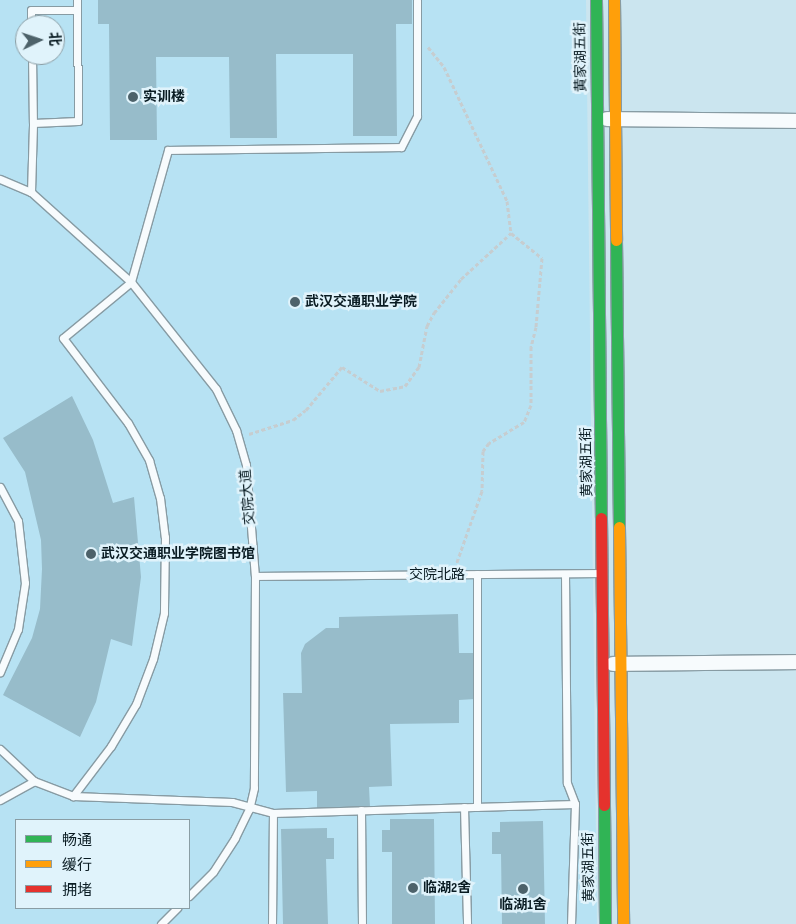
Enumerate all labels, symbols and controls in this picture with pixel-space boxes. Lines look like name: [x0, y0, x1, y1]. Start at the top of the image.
north arrow: [15, 15, 65, 65]
street label: 黄家湖五街: [572, 22, 590, 92]
text: 北: [45, 31, 63, 47]
place label: 实训楼: [143, 89, 185, 105]
marker: 实训楼: [127, 91, 139, 103]
place label: 武汉交通职业学院: [305, 294, 417, 310]
marker: 武汉交通职业学院: [289, 296, 301, 308]
street label: 黄家湖五街: [578, 427, 596, 497]
street label: 交院大道: [237, 468, 259, 526]
place label: 武汉交通职业学院图书馆: [101, 546, 255, 562]
marker: 武汉交通职业学院图书馆: [85, 548, 97, 560]
street label: 交院北路: [409, 567, 465, 583]
legend: [15, 819, 190, 909]
text: 畅通: [62, 831, 92, 850]
street label: 黄家湖五街: [580, 832, 598, 902]
text: 缓行: [62, 856, 92, 875]
place label: 临湖2舍: [423, 880, 471, 896]
text: 拥堵: [62, 881, 92, 900]
marker: 临湖2舍: [407, 882, 419, 894]
marker: 临湖1舍: [517, 883, 529, 895]
place label: 临湖1舍: [499, 897, 547, 913]

